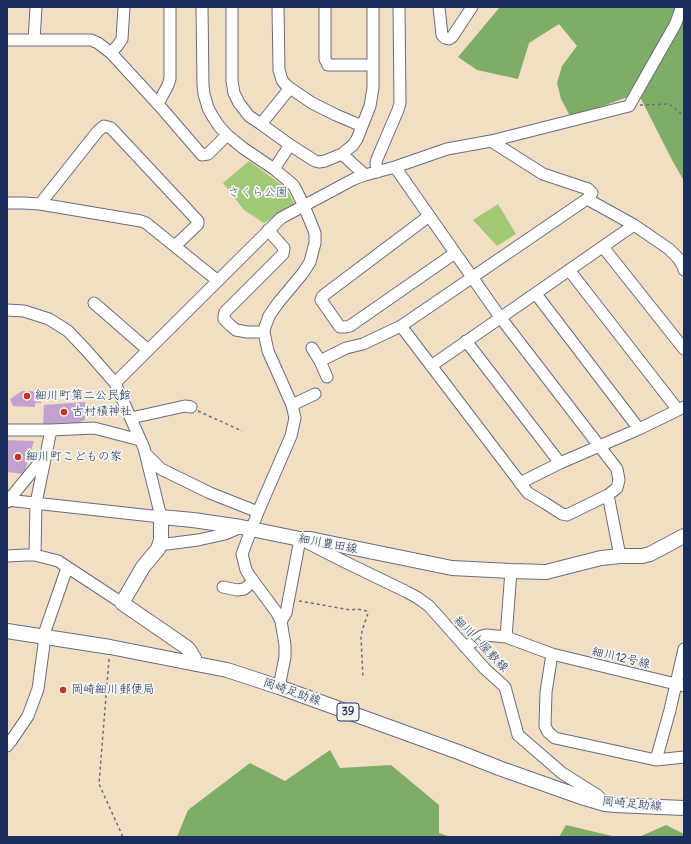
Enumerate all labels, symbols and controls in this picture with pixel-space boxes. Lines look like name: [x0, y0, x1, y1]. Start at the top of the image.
park label: さくら公園: [228, 186, 288, 200]
place label: 細川町第二公民館: [35, 389, 131, 403]
marker: 細川町第二公民館: [22, 391, 32, 401]
place label: 古村積神社: [72, 405, 132, 419]
marker: 古村積神社: [59, 407, 69, 417]
place label: 細川町こどもの家: [26, 450, 122, 464]
marker: 細川町こどもの家: [13, 452, 23, 462]
street label: 細川豊田線: [297, 531, 359, 557]
street label: 細川上屋敷線: [451, 613, 511, 675]
street label: 細川12号線: [590, 644, 652, 672]
street label: 岡崎足助線: [261, 675, 323, 709]
place label: 岡崎細川郵便局: [71, 683, 155, 697]
marker: 岡崎細川郵便局: [58, 685, 68, 695]
road number: 39: [337, 703, 359, 721]
street label: 岡崎足助線: [601, 794, 663, 814]

